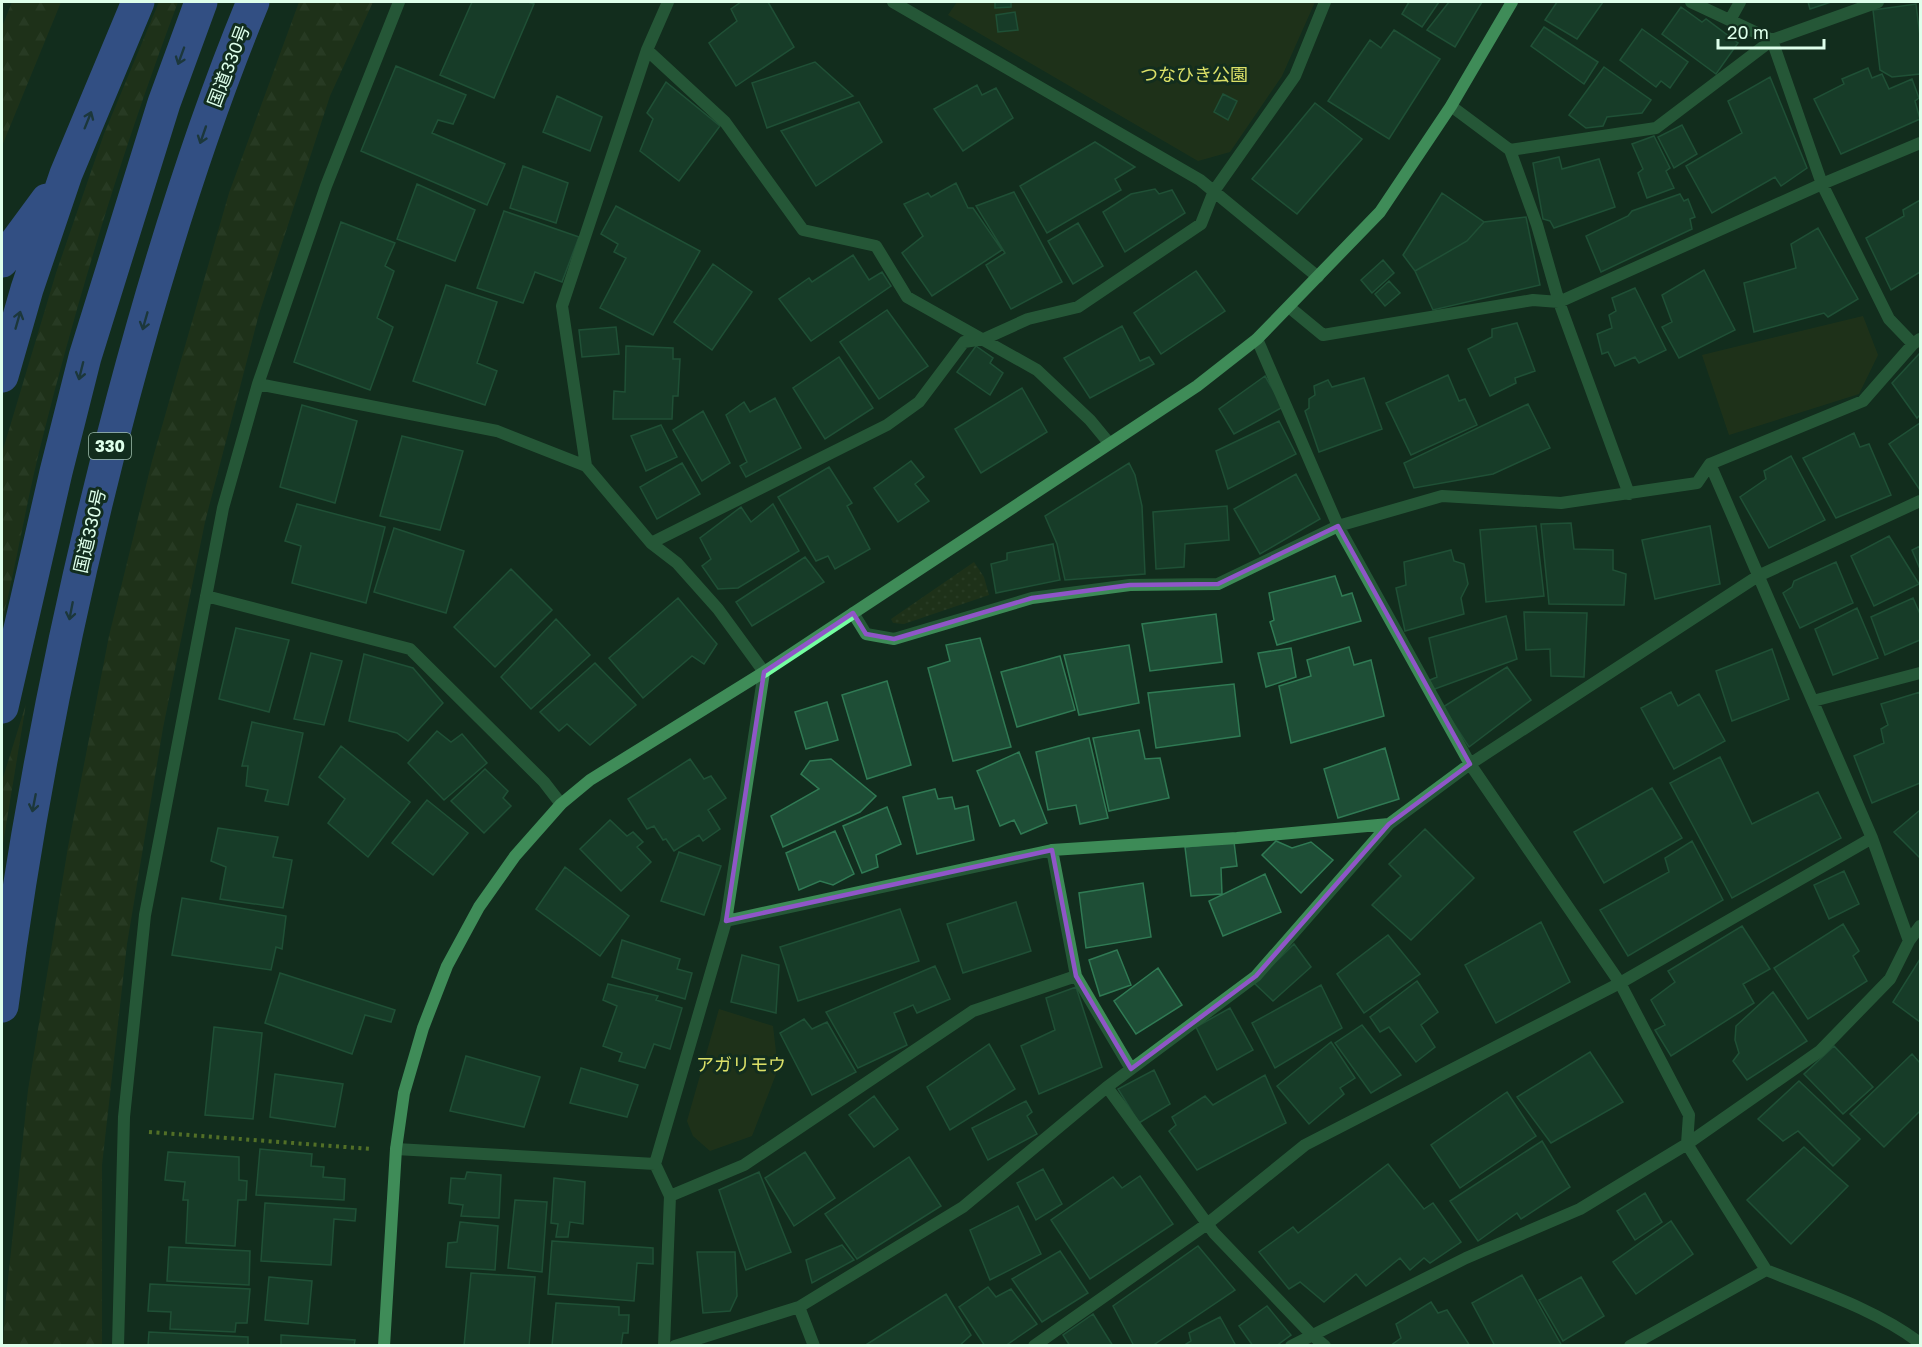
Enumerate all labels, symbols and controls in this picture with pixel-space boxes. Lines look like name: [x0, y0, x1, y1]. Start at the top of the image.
scale bar: [1718, 12, 1824, 50]
street label: 国道330号: [202, 21, 254, 110]
text: 20 m: [1727, 21, 1769, 43]
one-way arrow: [174, 46, 185, 65]
park label: つなひき公園: [1140, 63, 1248, 85]
one-way arrow: [83, 111, 94, 129]
one-way arrow: [197, 125, 208, 144]
one-way arrow: [13, 311, 24, 330]
one-way arrow: [139, 311, 150, 330]
one-way arrow: [75, 361, 86, 380]
road number: 330: [89, 433, 131, 459]
street label: 国道330号: [69, 486, 109, 575]
one-way arrow: [65, 601, 76, 621]
one-way arrow: [28, 793, 39, 812]
park label: アガリモウ: [696, 1053, 786, 1075]

